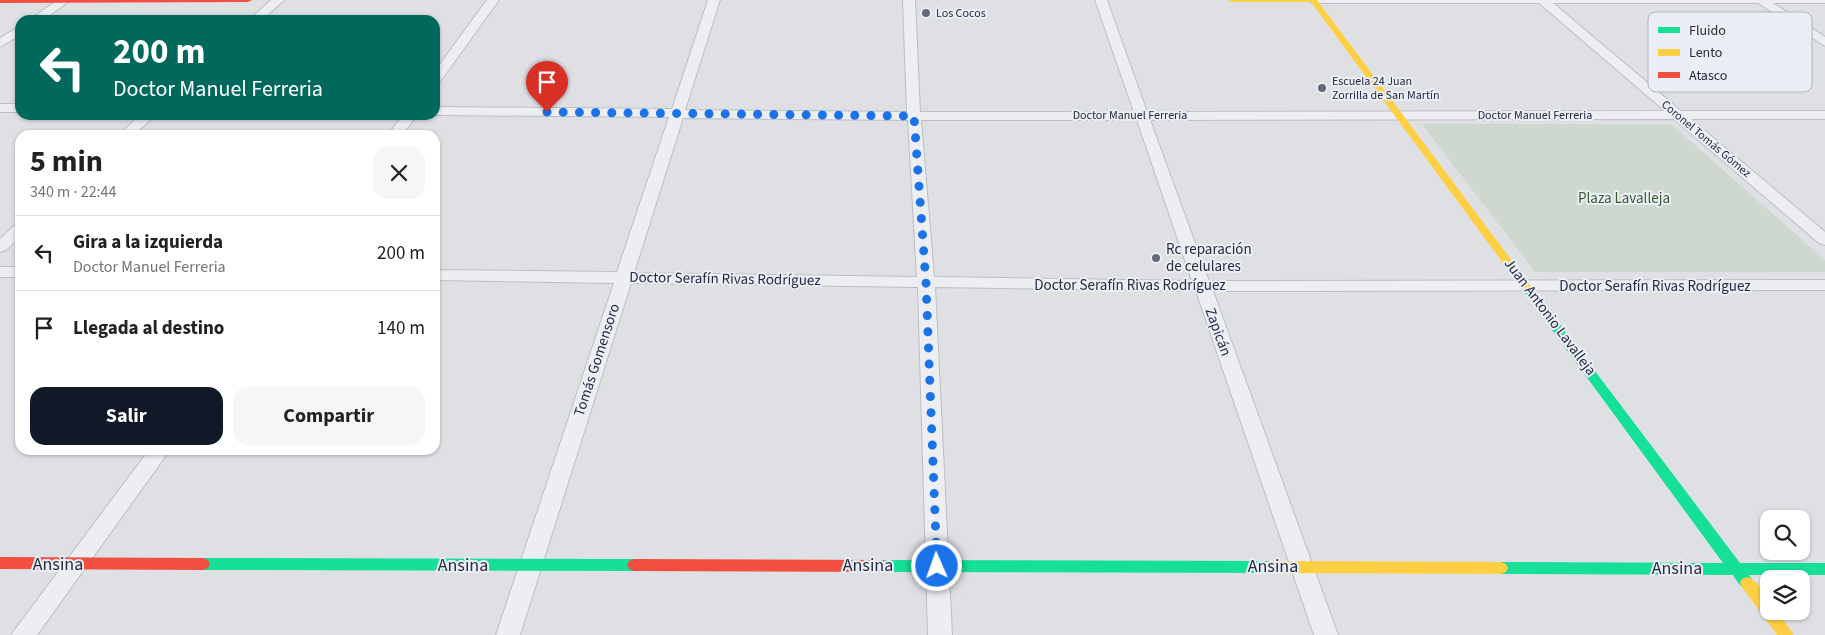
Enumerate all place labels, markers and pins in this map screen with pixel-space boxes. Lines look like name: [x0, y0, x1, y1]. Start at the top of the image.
place label: Los Cocos: [936, 5, 986, 22]
marker: Los Cocos: [920, 7, 932, 19]
pin: [526, 61, 568, 112]
place label: Escuela 24 Juan Zorrilla de San Martín: [1332, 73, 1440, 104]
marker: Escuela 24 Juan Zorrilla de San Martín: [1316, 82, 1328, 94]
place label: Rc reparación de celulares: [1166, 239, 1252, 277]
marker: Rc reparación de celulares: [1150, 252, 1162, 264]

